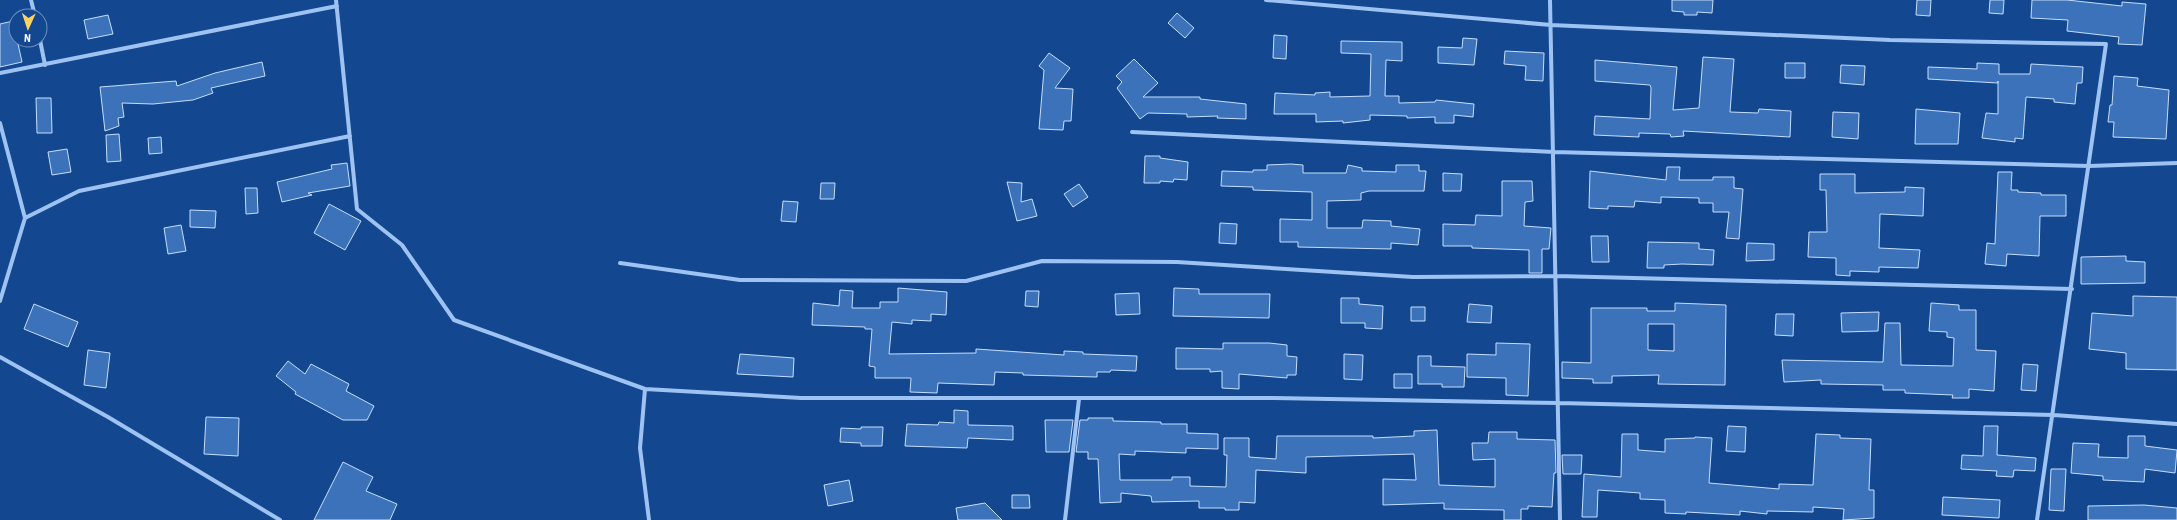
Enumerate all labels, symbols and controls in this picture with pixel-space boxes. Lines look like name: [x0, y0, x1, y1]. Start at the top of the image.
north arrow: [8, 8, 48, 48]
text: N: [24, 31, 31, 44]

